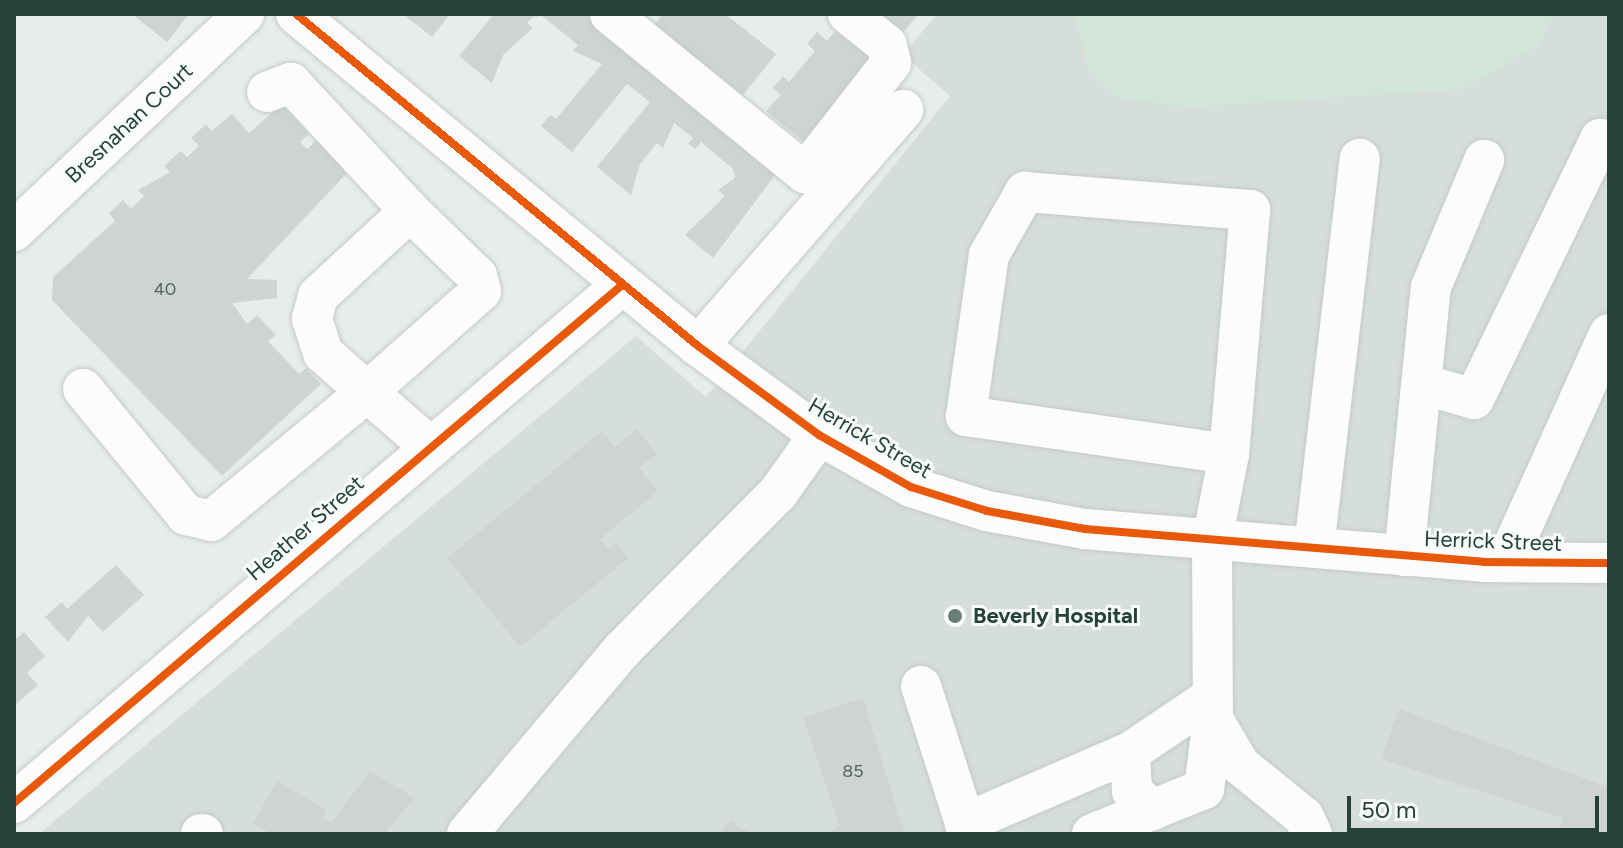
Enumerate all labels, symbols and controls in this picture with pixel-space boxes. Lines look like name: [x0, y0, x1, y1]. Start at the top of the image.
street label: Bresnahan Court: [60, 57, 198, 189]
house number: 40: [154, 278, 176, 300]
street label: Herrick Street: [804, 392, 936, 484]
street label: Heather Street: [241, 470, 369, 586]
street label: Herrick Street: [1424, 525, 1562, 557]
place label: Beverly Hospital: [973, 603, 1138, 629]
marker: Beverly Hospital: [944, 605, 966, 627]
house number: 85: [842, 760, 864, 782]
scale bar: [1351, 780, 1603, 830]
text: 50 m: [1361, 795, 1417, 824]

